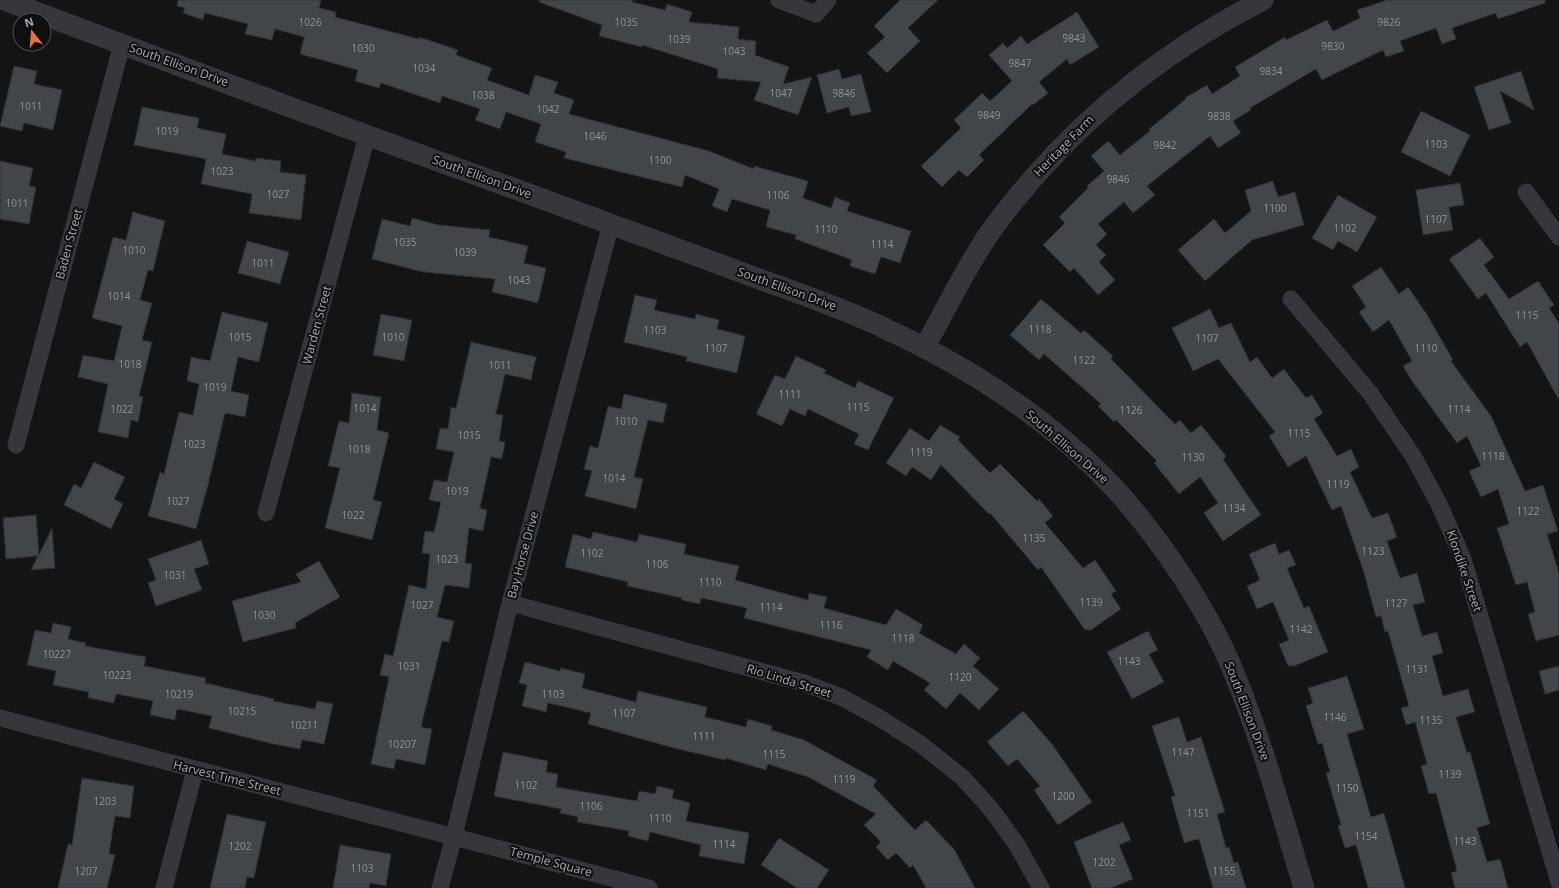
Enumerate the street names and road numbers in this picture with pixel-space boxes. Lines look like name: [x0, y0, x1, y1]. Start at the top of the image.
street label: South Ellison Drive: [127, 39, 231, 90]
street label: Heritage Farm: [1030, 111, 1097, 180]
street label: South Ellison Drive: [430, 151, 534, 202]
street label: Baden Street: [51, 207, 86, 281]
street label: South Ellison Drive: [735, 263, 839, 314]
street label: Warden Street: [298, 284, 335, 366]
street label: South Ellison Drive: [1022, 406, 1113, 487]
street label: Bay Horse Drive: [503, 509, 542, 600]
street label: Klondike Street: [1443, 528, 1486, 614]
street label: South Ellison Drive: [1221, 659, 1274, 763]
street label: Rio Linda Street: [745, 660, 834, 702]
street label: Harvest Time Street: [172, 756, 283, 799]
street label: Temple Square: [508, 842, 594, 881]

